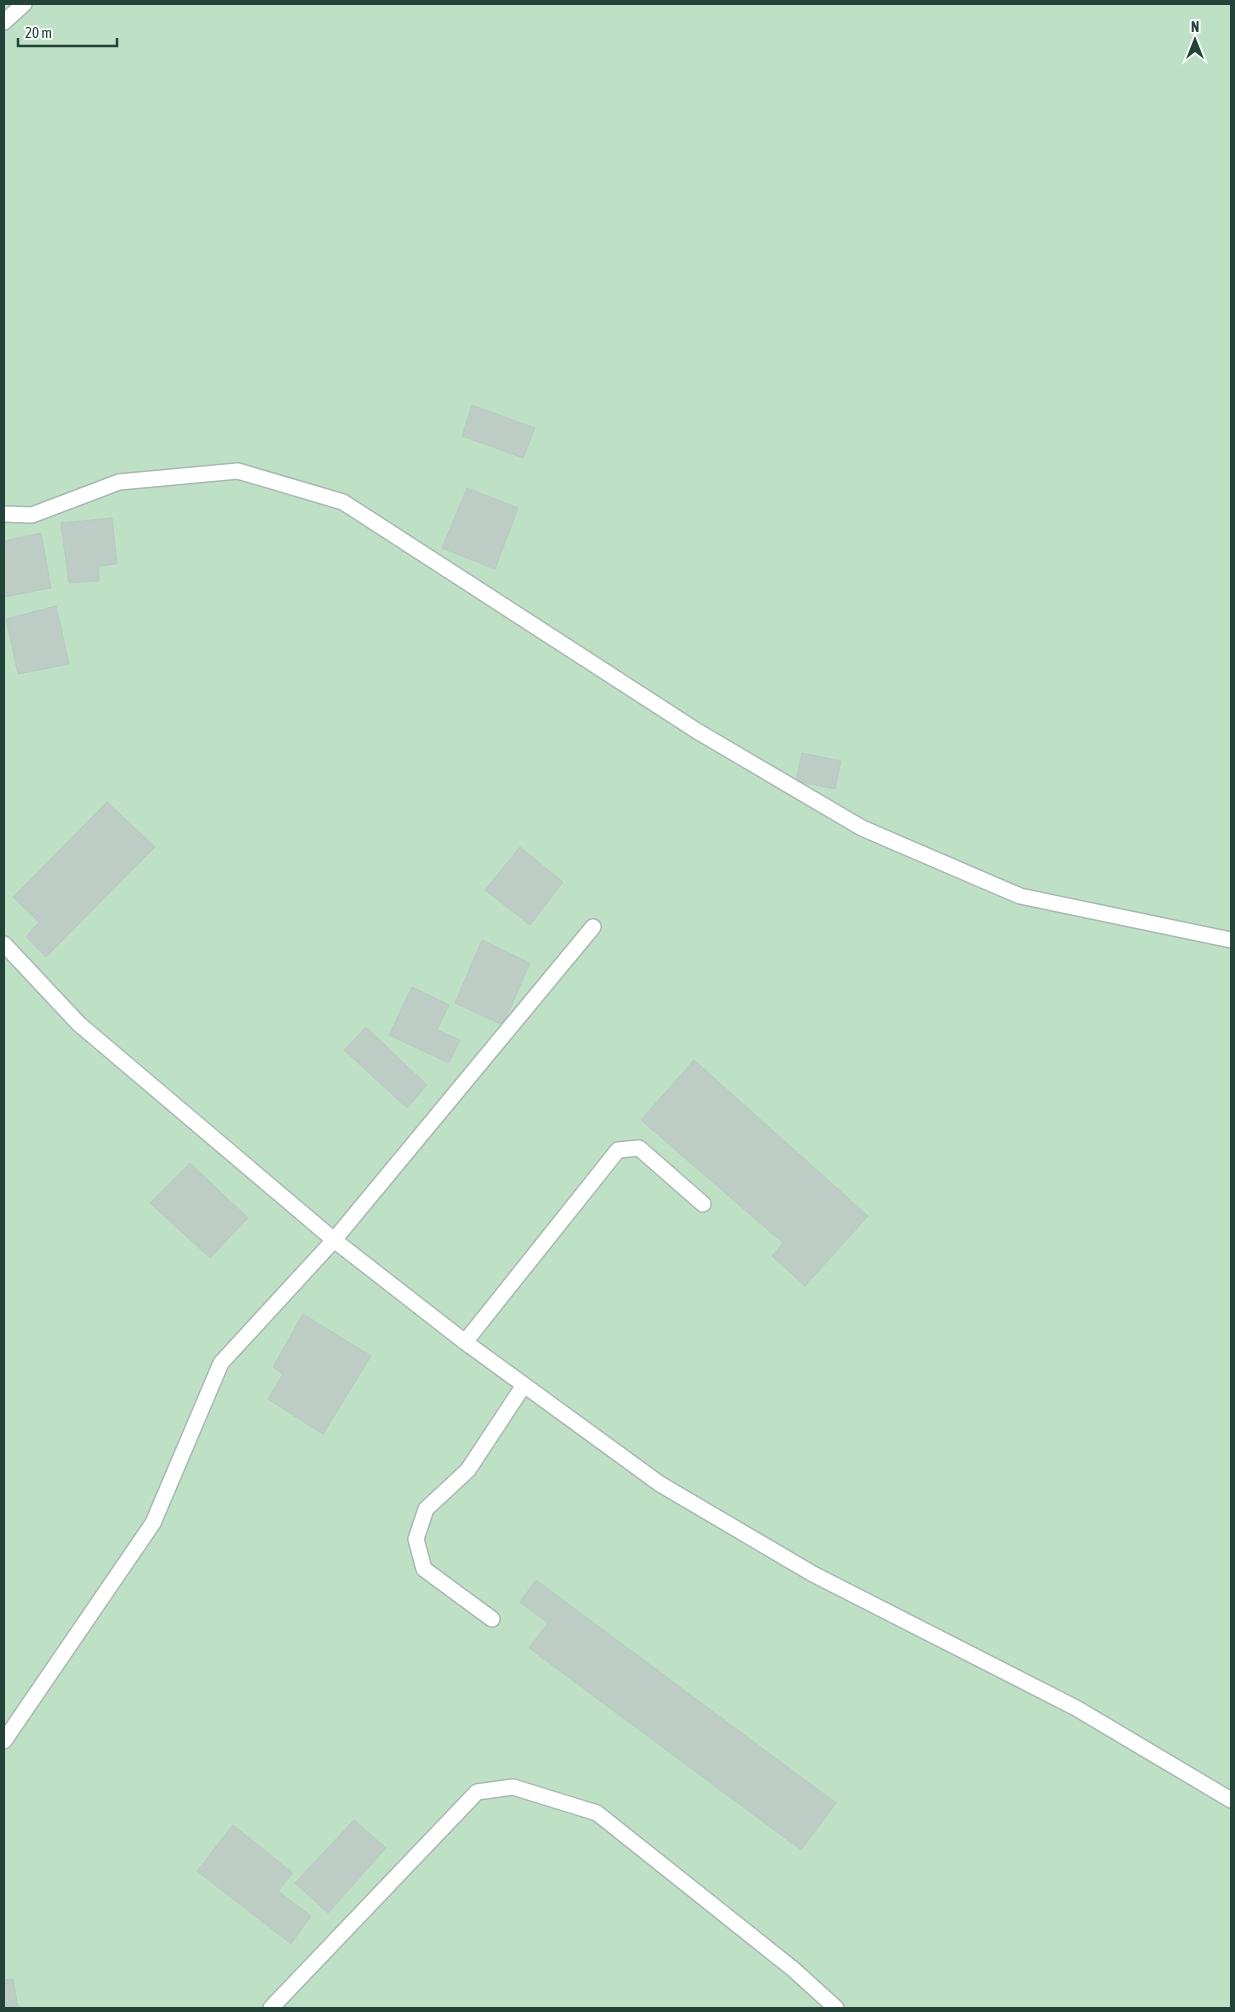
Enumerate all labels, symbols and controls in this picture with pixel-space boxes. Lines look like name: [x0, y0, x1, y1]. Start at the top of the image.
scale bar: [18, 15, 116, 47]
north arrow: [1170, 15, 1220, 65]
text: N: [1191, 19, 1199, 35]
text: 20 m: [25, 24, 52, 41]

